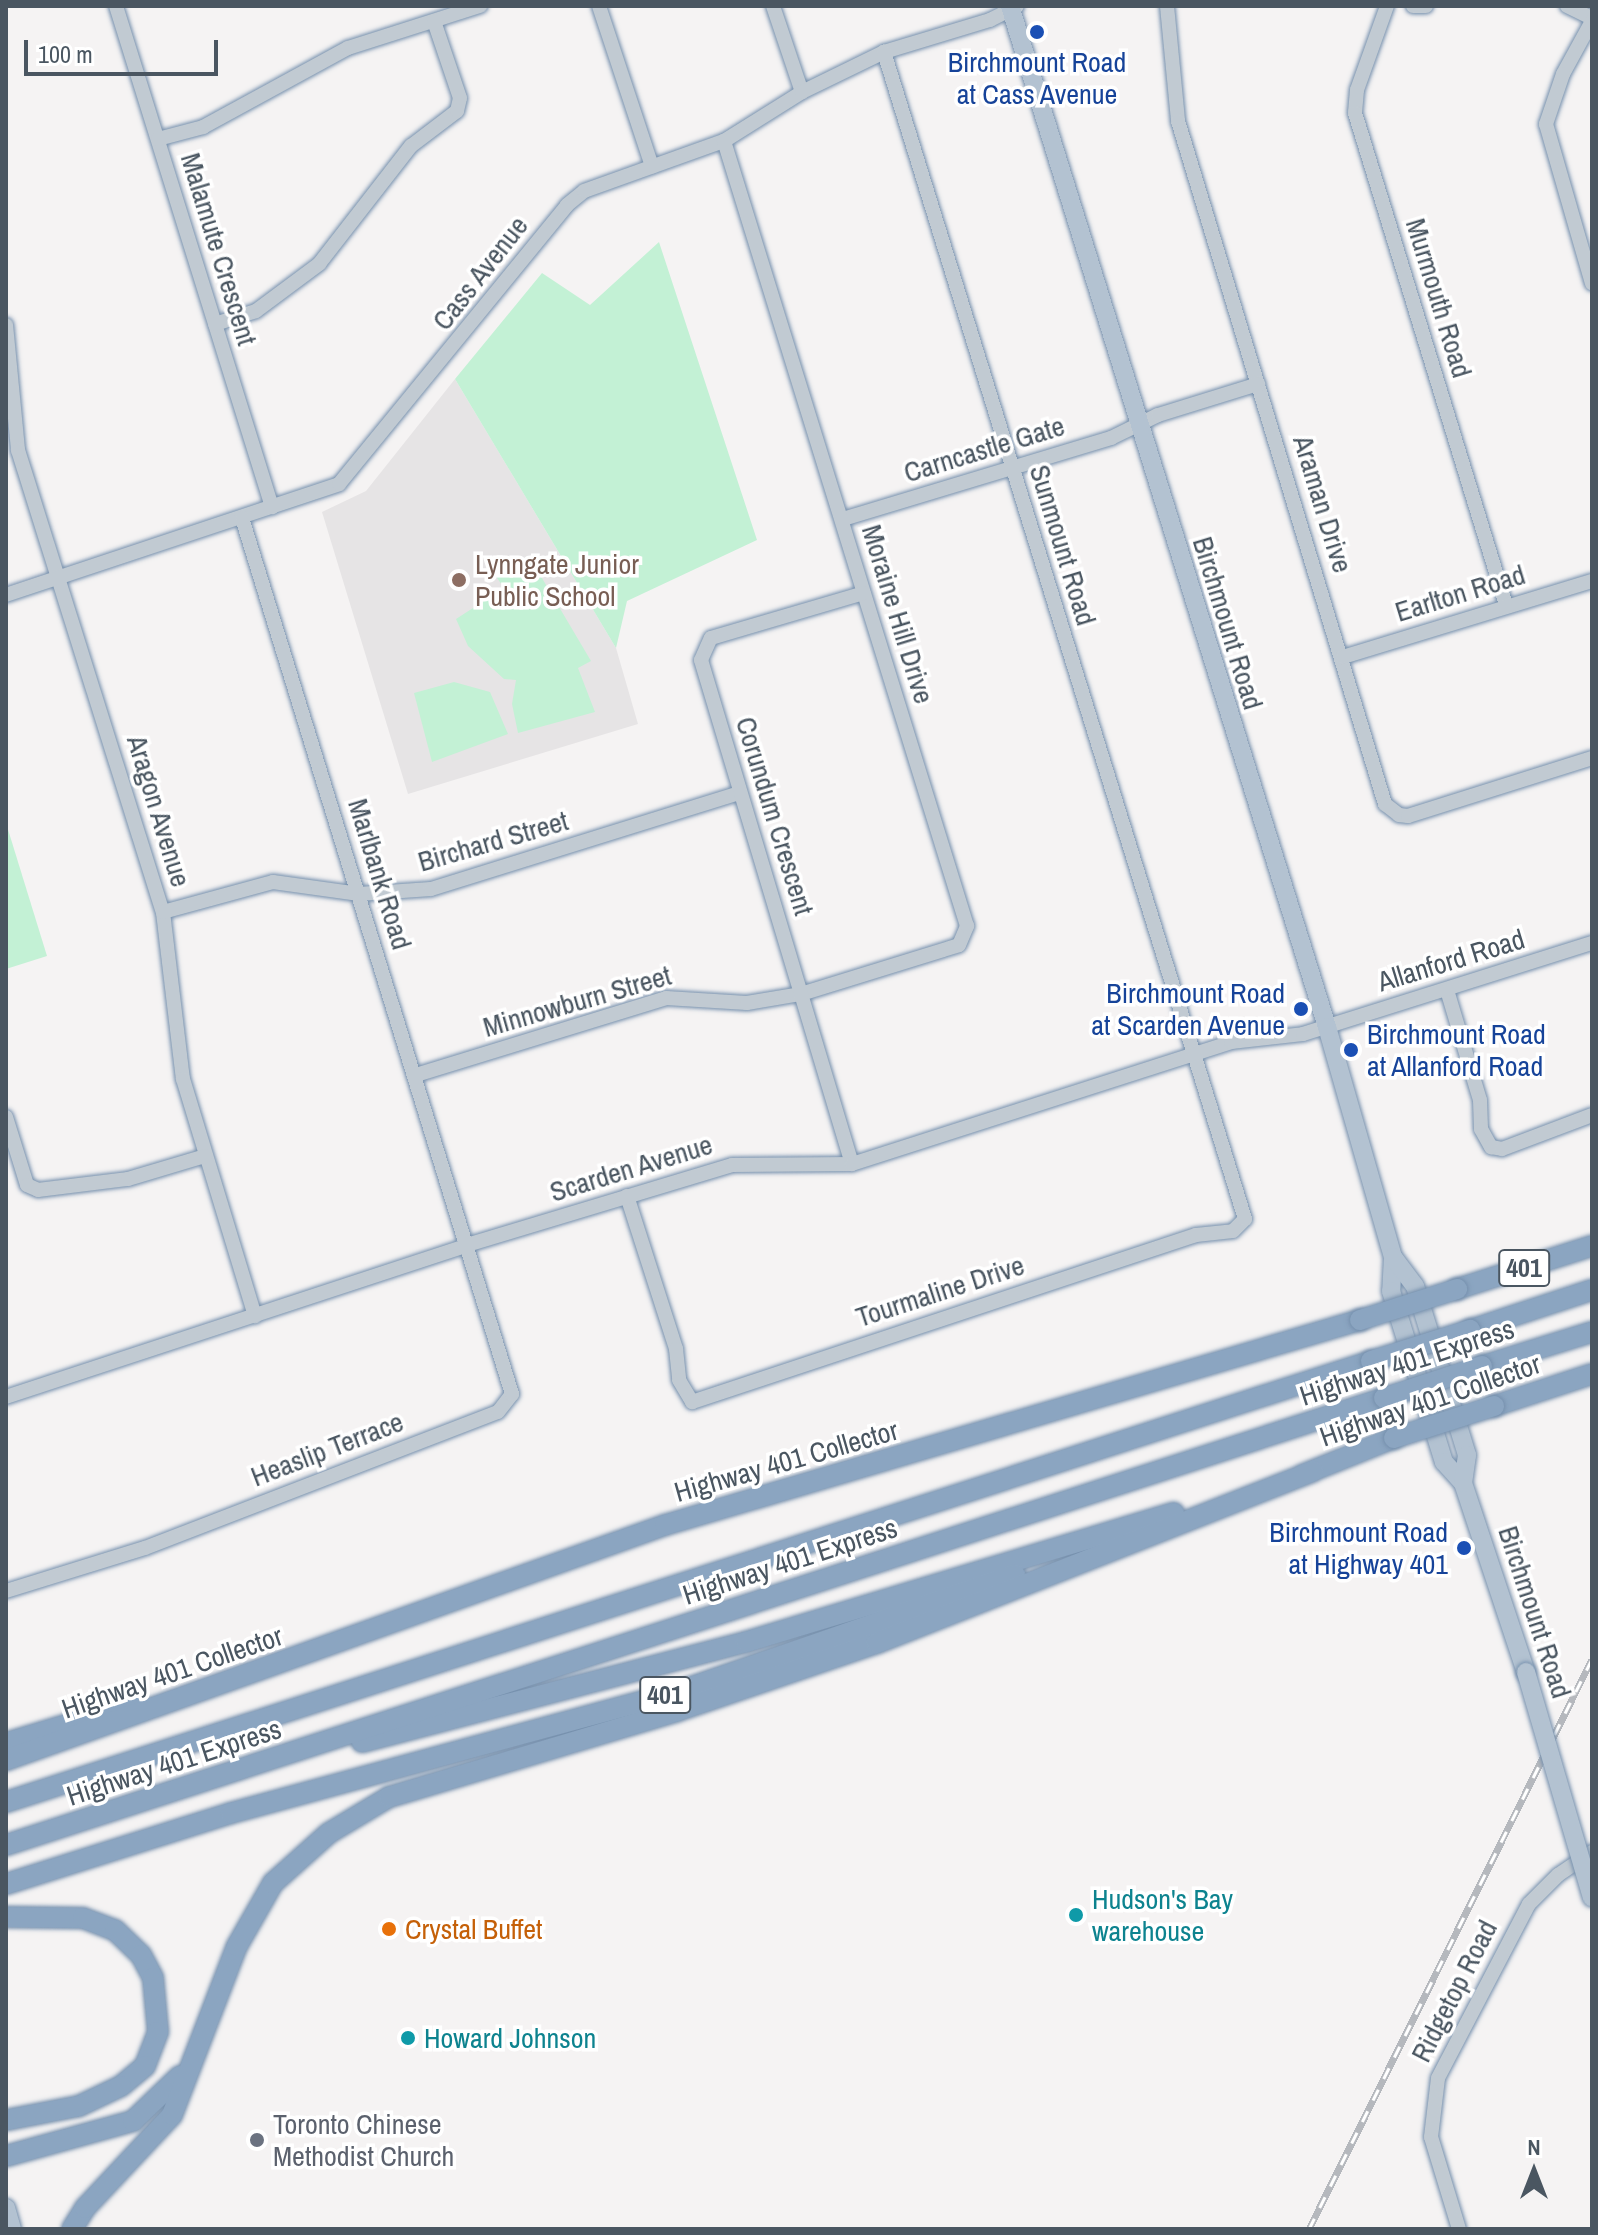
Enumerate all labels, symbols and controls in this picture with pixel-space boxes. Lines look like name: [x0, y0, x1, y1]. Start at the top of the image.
marker: Birchmount Road at Cass Avenue: [1028, 23, 1046, 41]
scale bar: [28, 24, 222, 74]
text: 100 m: [38, 38, 93, 70]
place label: Birchmount Road at Cass Avenue: [948, 45, 1126, 111]
street label: Malamute Crescent: [174, 149, 264, 349]
street label: Cass Avenue: [425, 209, 535, 337]
street label: Murmouth Road: [1399, 214, 1479, 382]
street label: Carncastle Gate: [900, 409, 1068, 489]
street label: Araman Drive: [1286, 431, 1360, 577]
street label: Sunmount Road: [1023, 461, 1103, 629]
street label: Moraine Hill Drive: [855, 521, 941, 707]
street label: Birchmount Road: [1186, 533, 1270, 713]
place label: Lynngate Junior Public School: [475, 547, 639, 613]
street label: Earlton Road: [1391, 557, 1529, 629]
marker: Lynngate Junior Public School: [450, 571, 468, 589]
street label: Corundum Crescent: [729, 713, 821, 919]
street label: Aragon Avenue: [120, 731, 198, 891]
street label: Marlbank Road: [341, 795, 419, 953]
street label: Birchard Street: [414, 804, 572, 878]
street label: Allanford Road: [1373, 922, 1529, 998]
street label: Minnowburn Street: [479, 958, 675, 1044]
place label: Birchmount Road at Scarden Avenue: [1090, 976, 1285, 1042]
marker: Birchmount Road at Scarden Avenue: [1292, 1000, 1310, 1018]
place label: Birchmount Road at Allanford Road: [1367, 1017, 1546, 1083]
marker: Birchmount Road at Allanford Road: [1342, 1041, 1360, 1059]
street label: Scarden Avenue: [545, 1127, 717, 1209]
road number: 401: [1498, 1246, 1550, 1290]
street label: Tourmaline Drive: [852, 1248, 1028, 1334]
street label: Highway 401 Express: [1296, 1312, 1518, 1412]
street label: Highway 401 Collector: [1315, 1347, 1545, 1453]
street label: Heaslip Terrace: [246, 1405, 408, 1493]
street label: Highway 401 Collector: [670, 1413, 902, 1509]
street label: Highway 401 Express: [679, 1511, 901, 1611]
place label: Birchmount Road at Highway 401: [1269, 1515, 1448, 1581]
street label: Birchmount Road: [1491, 1522, 1579, 1702]
marker: Birchmount Road at Highway 401: [1455, 1539, 1473, 1557]
street label: Highway 401 Collector: [57, 1619, 287, 1725]
road number: 401: [639, 1673, 691, 1717]
street label: Highway 401 Express: [63, 1712, 285, 1812]
place label: Hudson's Bay warehouse: [1092, 1882, 1233, 1948]
marker: Hudson's Bay warehouse: [1067, 1906, 1085, 1924]
place label: Crystal Buffet: [405, 1912, 542, 1946]
street label: Ridgetop Road: [1404, 1915, 1504, 2067]
marker: Crystal Buffet: [380, 1920, 398, 1938]
place label: Howard Johnson: [424, 2021, 596, 2055]
marker: Howard Johnson: [399, 2029, 417, 2047]
place label: Toronto Chinese Methodist Church: [273, 2107, 454, 2173]
marker: Toronto Chinese Methodist Church: [248, 2131, 266, 2149]
north arrow: [1494, 2131, 1574, 2211]
text: N: [1527, 2132, 1541, 2162]

